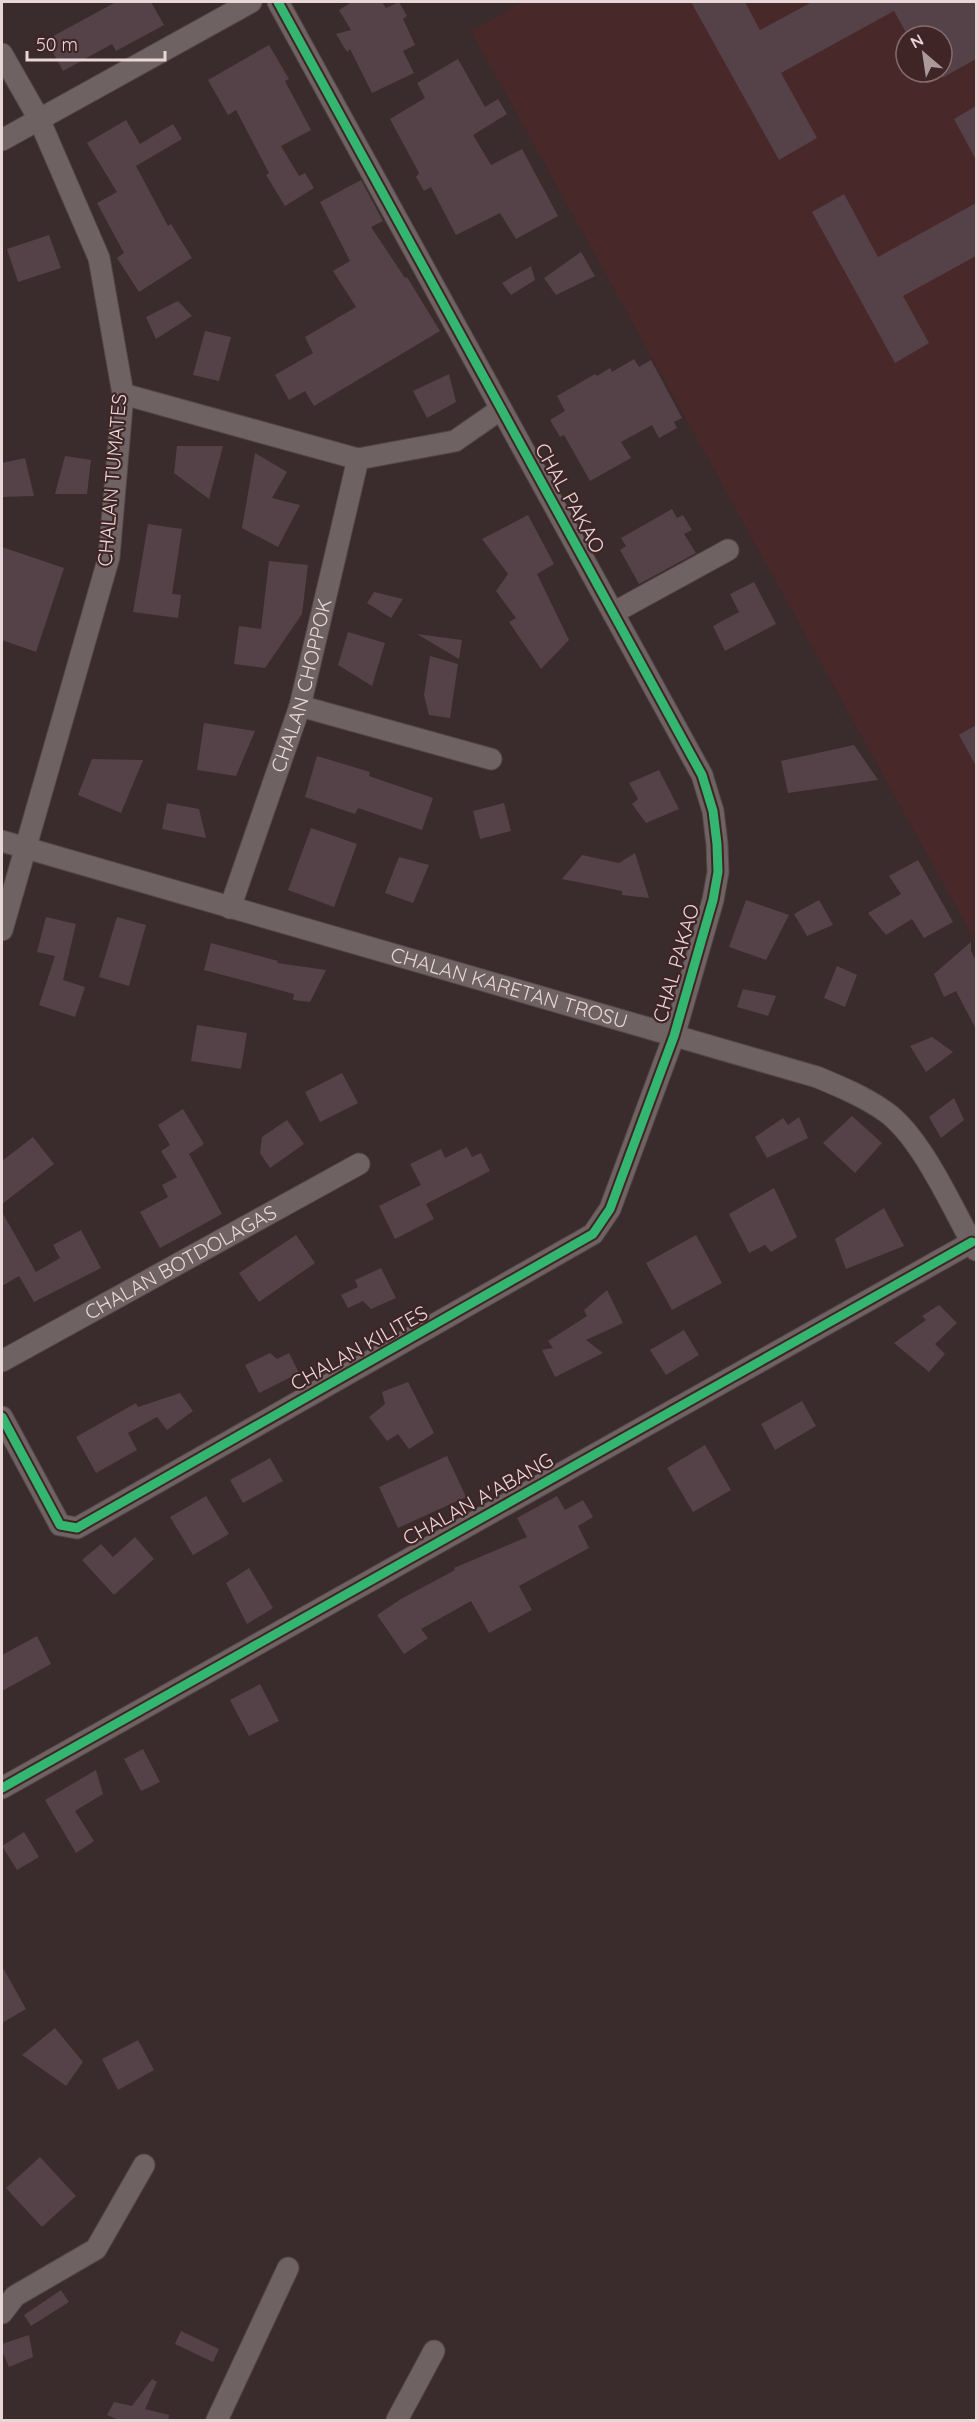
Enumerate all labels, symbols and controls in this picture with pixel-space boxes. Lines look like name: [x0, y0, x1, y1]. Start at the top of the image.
scale bar: [27, 24, 165, 62]
north arrow: [894, 24, 954, 84]
text: N: [907, 29, 927, 52]
text: 50 m: [36, 33, 78, 56]
street label: CHALAN TUMATES: [91, 392, 132, 567]
street label: CHAL PAKAO: [530, 438, 611, 557]
street label: CHALAN CHOPPOK: [265, 596, 337, 776]
street label: CHAL PAKAO: [647, 901, 704, 1025]
street label: CHALAN KARETAN TROSU: [388, 941, 631, 1034]
street label: CHALAN BOTDOLAGAS: [80, 1199, 281, 1325]
street label: CHALAN KILITES: [286, 1300, 432, 1396]
street label: CHALAN A'ABANG: [398, 1447, 557, 1550]

